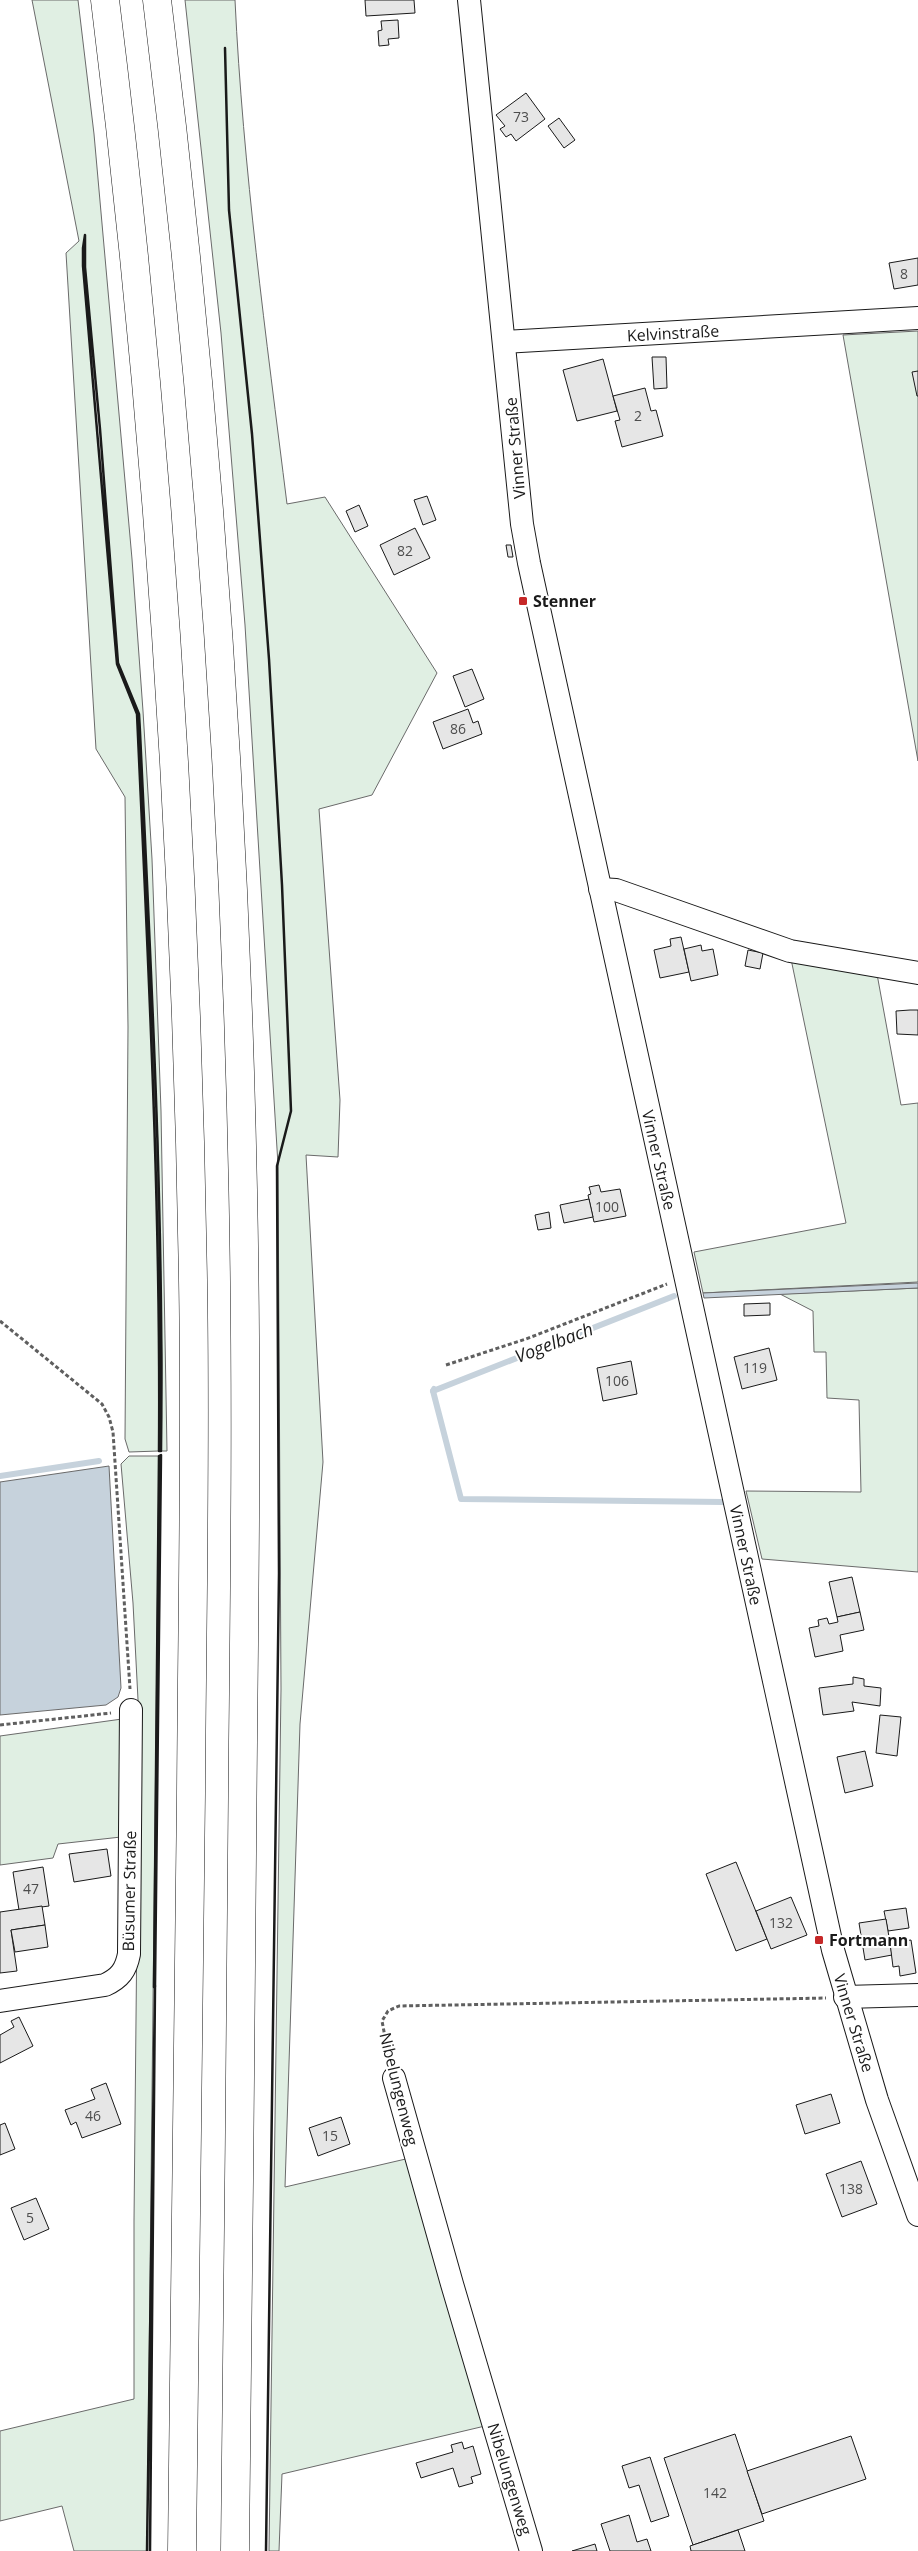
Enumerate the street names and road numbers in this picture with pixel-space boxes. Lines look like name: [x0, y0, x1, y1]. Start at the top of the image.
street label: Kelvinstraße: [626, 320, 720, 346]
street label: Vinner Straße: [500, 396, 530, 500]
street label: Vinner Straße: [637, 1108, 681, 1212]
street label: Vinner Straße: [725, 1503, 767, 1607]
street label: Büsumer Straße: [117, 1830, 141, 1952]
street label: Vinner Straße: [829, 1971, 879, 2075]
street label: Nibelungenweg: [374, 2030, 424, 2148]
street label: Nibelungenweg: [483, 2420, 538, 2538]

